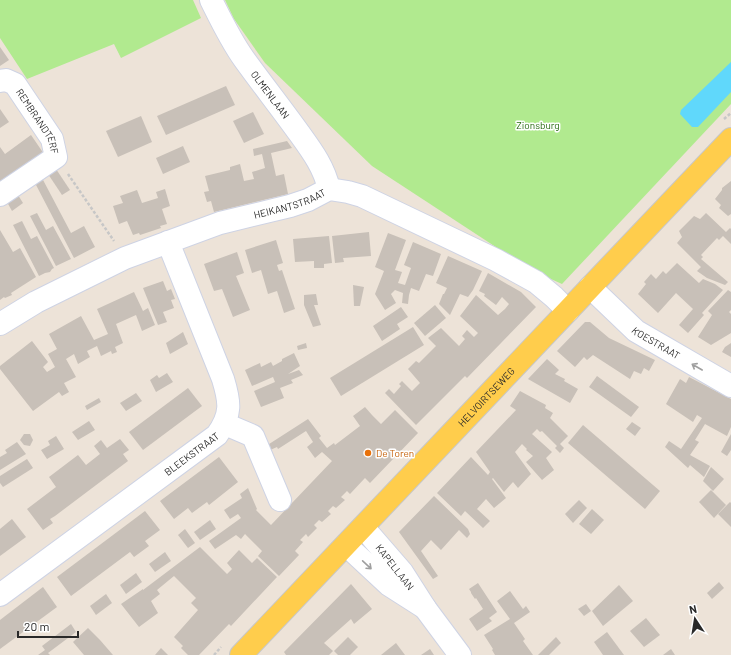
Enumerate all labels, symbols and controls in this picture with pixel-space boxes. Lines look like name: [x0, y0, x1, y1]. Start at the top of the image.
street label: OLMENLAAN: [249, 68, 292, 121]
street label: REMBRANDTERF: [14, 86, 61, 155]
park label: Zionsburg: [516, 119, 560, 131]
street label: HEIKANTSTRAAT: [252, 186, 328, 221]
street label: KOESTRAAT: [629, 324, 683, 361]
one-way arrow: [691, 362, 703, 370]
street label: HELVOIRTSEWEG: [455, 365, 517, 429]
street label: BLEEKSTRAAT: [162, 429, 222, 478]
place label: De Toren: [376, 447, 414, 459]
marker: De Toren: [363, 448, 373, 458]
street label: KAPELLAAN: [373, 542, 417, 592]
one-way arrow: [362, 560, 372, 569]
north arrow: [675, 599, 715, 639]
text: N: [688, 602, 698, 616]
scale bar: [18, 613, 78, 639]
text: 20 m: [24, 619, 50, 633]

